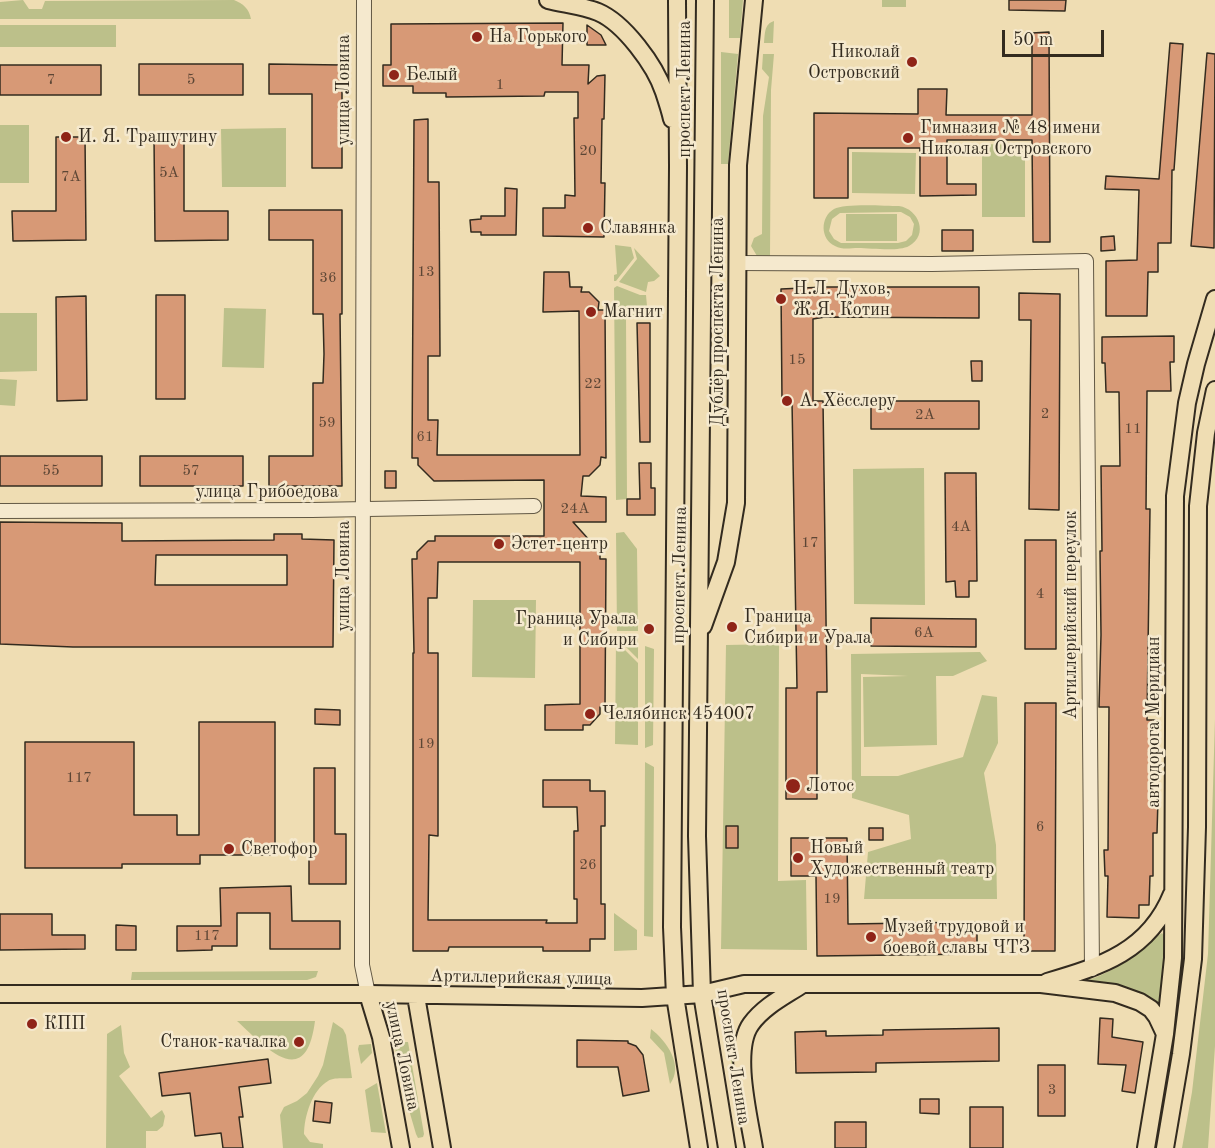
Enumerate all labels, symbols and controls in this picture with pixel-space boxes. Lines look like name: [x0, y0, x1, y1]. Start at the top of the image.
scale bar: [1005, 18, 1107, 56]
street label: проспект Ленина: [674, 20, 696, 158]
place label: На Горького: [489, 26, 587, 48]
marker: На Горького: [470, 30, 484, 44]
text: 50 m: [1013, 31, 1053, 49]
street label: улица Ловина: [333, 34, 355, 146]
place label: Николай Островский: [808, 41, 900, 84]
marker: Николай Островский: [905, 55, 919, 69]
place label: Белый: [406, 64, 458, 86]
marker: Белый: [387, 68, 401, 82]
house number: 7: [47, 71, 55, 89]
house number: 5: [187, 71, 195, 89]
house number: 1: [496, 76, 504, 94]
place label: Гимназия № 48 имени Николая Островского: [920, 117, 1100, 160]
place label: И. Я. Трашутину: [78, 126, 217, 148]
marker: И. Я. Трашутину: [59, 130, 73, 144]
marker: Гимназия № 48 имени Николая Островского: [901, 131, 915, 145]
house number: 20: [579, 142, 597, 160]
house number: 5А: [159, 164, 179, 182]
house number: 7А: [61, 168, 81, 186]
place label: Славянка: [600, 217, 676, 239]
street label: Дублёр проспекта Ленина: [707, 217, 729, 427]
marker: Славянка: [581, 221, 595, 235]
house number: 13: [417, 263, 435, 281]
house number: 36: [319, 269, 337, 287]
place label: Н.Л. Духов, Ж.Я. Котин: [793, 278, 891, 320]
marker: Н.Л. Духов, Ж.Я. Котин: [774, 292, 788, 306]
place label: Магнит: [603, 301, 663, 323]
marker: Магнит: [584, 305, 598, 319]
house number: 15: [788, 351, 806, 369]
house number: 22: [584, 375, 602, 393]
place label: А. Хёсслеру: [799, 390, 896, 412]
marker: А. Хёсслеру: [780, 394, 794, 408]
house number: 2: [1041, 405, 1049, 423]
house number: 2А: [915, 406, 935, 424]
house number: 59: [318, 414, 336, 432]
house number: 11: [1124, 420, 1142, 438]
house number: 61: [416, 428, 434, 446]
house number: 55: [42, 462, 60, 480]
house number: 57: [182, 462, 200, 480]
street label: улица Грибоедова: [195, 481, 339, 503]
house number: 24А: [561, 500, 589, 518]
street label: проспект Ленина: [668, 506, 692, 644]
street label: Артиллерийский переулок: [1060, 511, 1082, 719]
house number: 4А: [951, 518, 971, 536]
street label: улица Ловина: [333, 520, 355, 632]
place label: Эстет-центр: [511, 533, 608, 555]
house number: 17: [801, 534, 819, 552]
marker: Эстет-центр: [492, 537, 506, 551]
house number: 4: [1036, 585, 1044, 603]
place label: Граница Сибири и Урала: [744, 606, 872, 648]
place label: Граница Урала и Сибири: [515, 608, 637, 650]
marker: Граница Сибири и Урала: [725, 620, 739, 634]
marker: Граница Урала и Сибири: [642, 622, 656, 636]
house number: 6А: [914, 624, 934, 642]
street label: автодорога Меридиан: [1143, 636, 1165, 808]
place label: Челябинск 454007: [602, 703, 755, 725]
marker: Челябинск 454007: [583, 707, 597, 721]
house number: 19: [417, 735, 435, 753]
house number: 117: [66, 769, 92, 787]
place label: Лотос: [806, 775, 854, 797]
marker: Лотос: [784, 777, 802, 795]
house number: 6: [1036, 818, 1044, 836]
place label: Новый Художественный театр: [810, 837, 994, 880]
place label: Светофор: [241, 838, 318, 860]
marker: Светофор: [222, 842, 236, 856]
marker: Новый Художественный театр: [791, 851, 805, 865]
house number: 26: [579, 856, 597, 874]
house number: 19: [823, 890, 841, 908]
place label: Музей трудовой и боевой славы ЧТЗ: [883, 916, 1030, 958]
house number: 117: [194, 927, 220, 945]
marker: Музей трудовой и боевой славы ЧТЗ: [864, 930, 878, 944]
street label: Артиллерийская улица: [430, 966, 612, 990]
street label: проспект Ленина: [712, 988, 754, 1126]
street label: улица Ловина: [380, 999, 424, 1113]
place label: КПП: [44, 1013, 85, 1035]
marker: КПП: [25, 1017, 39, 1031]
place label: Станок-качалка: [160, 1031, 287, 1053]
marker: Станок-качалка: [292, 1035, 306, 1049]
house number: 3: [1048, 1081, 1056, 1099]

